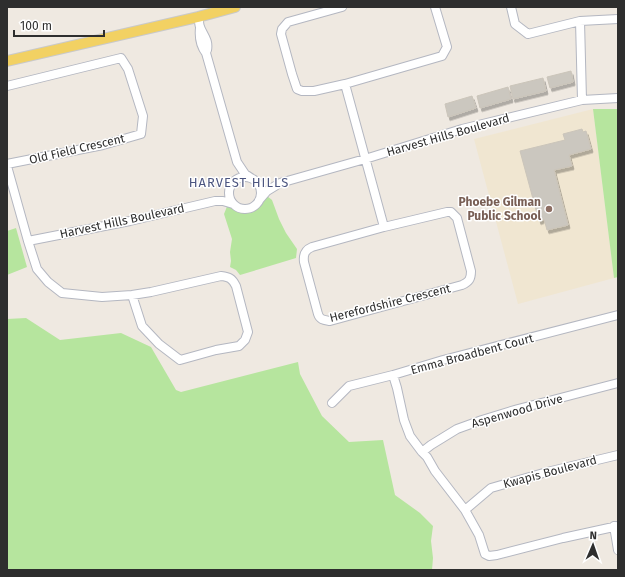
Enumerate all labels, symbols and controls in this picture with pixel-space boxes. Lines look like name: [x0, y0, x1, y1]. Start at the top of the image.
scale bar: [14, 12, 104, 38]
text: 100 m: [20, 19, 52, 33]
street label: Harvest Hills Boulevard: [385, 111, 511, 159]
street label: Old Field Crescent: [28, 131, 127, 167]
district label: HARVEST HILLS: [189, 175, 289, 190]
place label: Phoebe Gilman Public School: [459, 195, 541, 223]
street label: Harvest Hills Boulevard: [58, 201, 186, 241]
marker: Phoebe Gilman Public School: [544, 204, 554, 214]
street label: Herefordshire Crescent: [328, 281, 453, 325]
street label: Emma Broadbent Court: [409, 331, 535, 377]
street label: Aspenwood Drive: [470, 391, 564, 431]
street label: Kwapis Boulevard: [502, 453, 598, 491]
north arrow: [573, 525, 613, 565]
text: N: [589, 529, 597, 542]

